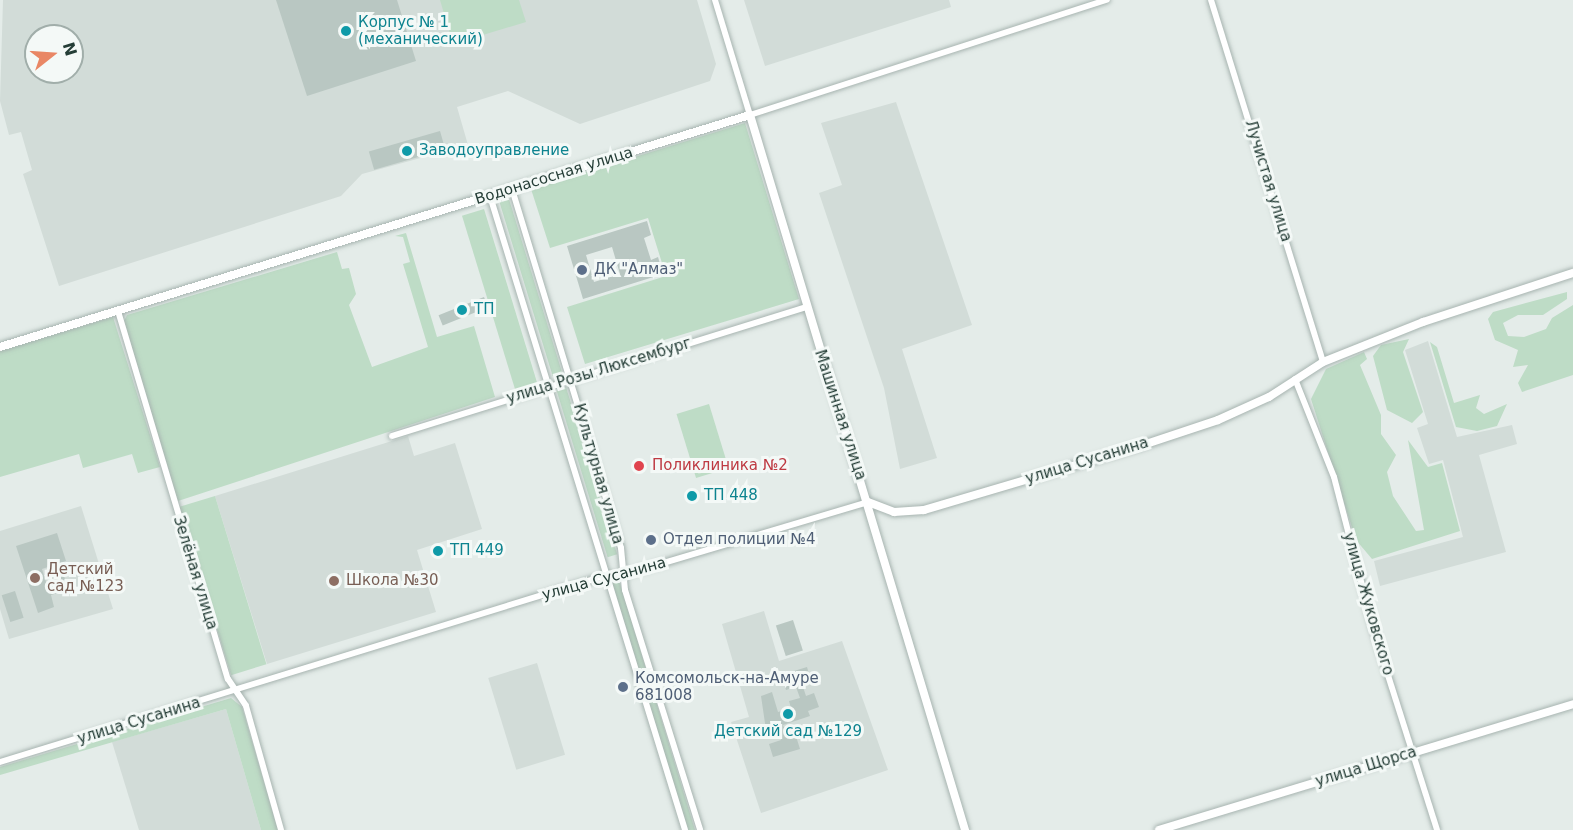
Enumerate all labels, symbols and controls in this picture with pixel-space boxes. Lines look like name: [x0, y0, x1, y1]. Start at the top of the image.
place label: Корпус № 1 (механический): [358, 13, 483, 48]
north arrow: [24, 24, 84, 84]
marker: Корпус № 1 (механический): [339, 24, 353, 38]
text: N: [59, 40, 81, 58]
street label: Лучистая улица: [1241, 118, 1295, 244]
place label: Заводоуправление: [419, 142, 569, 160]
street label: Водонасосная улица: [473, 143, 635, 209]
marker: Заводоуправление: [400, 144, 414, 158]
place label: ДК "Алмаз": [594, 261, 683, 279]
marker: ДК "Алмаз": [575, 263, 589, 277]
place label: ТП: [474, 301, 494, 319]
marker: ТП: [455, 303, 469, 317]
street label: улица Розы Люксембург: [504, 334, 694, 408]
street label: Машинная улица: [810, 348, 870, 482]
street label: Культурная улица: [569, 402, 627, 546]
street label: улица Сусанина: [1023, 434, 1151, 488]
marker: Поликлиника №2: [630, 457, 648, 475]
place label: Поликлиника №2: [652, 457, 788, 475]
place label: ТП 448: [704, 487, 758, 505]
marker: ТП 448: [685, 489, 699, 503]
street label: Зелёная улица: [169, 514, 221, 632]
street label: улица Жуковского: [1339, 530, 1397, 678]
place label: Отдел полиции №4: [663, 531, 815, 549]
marker: Отдел полиции №4: [644, 533, 658, 547]
place label: ТП 449: [450, 542, 504, 560]
marker: ТП 449: [431, 544, 445, 558]
street label: улица Сусанина: [540, 554, 668, 604]
place label: Детский сад №123: [47, 560, 124, 595]
marker: Детский сад №123: [28, 571, 42, 585]
place label: Школа №30: [346, 572, 439, 590]
marker: Школа №30: [327, 574, 341, 588]
place label: Комсомольск-на-Амуре 681008: [635, 669, 819, 704]
marker: Комсомольск-на-Амуре 681008: [616, 680, 630, 694]
street label: улица Сусанина: [75, 694, 203, 748]
marker: Детский сад №129: [781, 707, 795, 721]
place label: Детский сад №129: [714, 723, 862, 741]
street label: улица Щорса: [1313, 743, 1419, 791]

